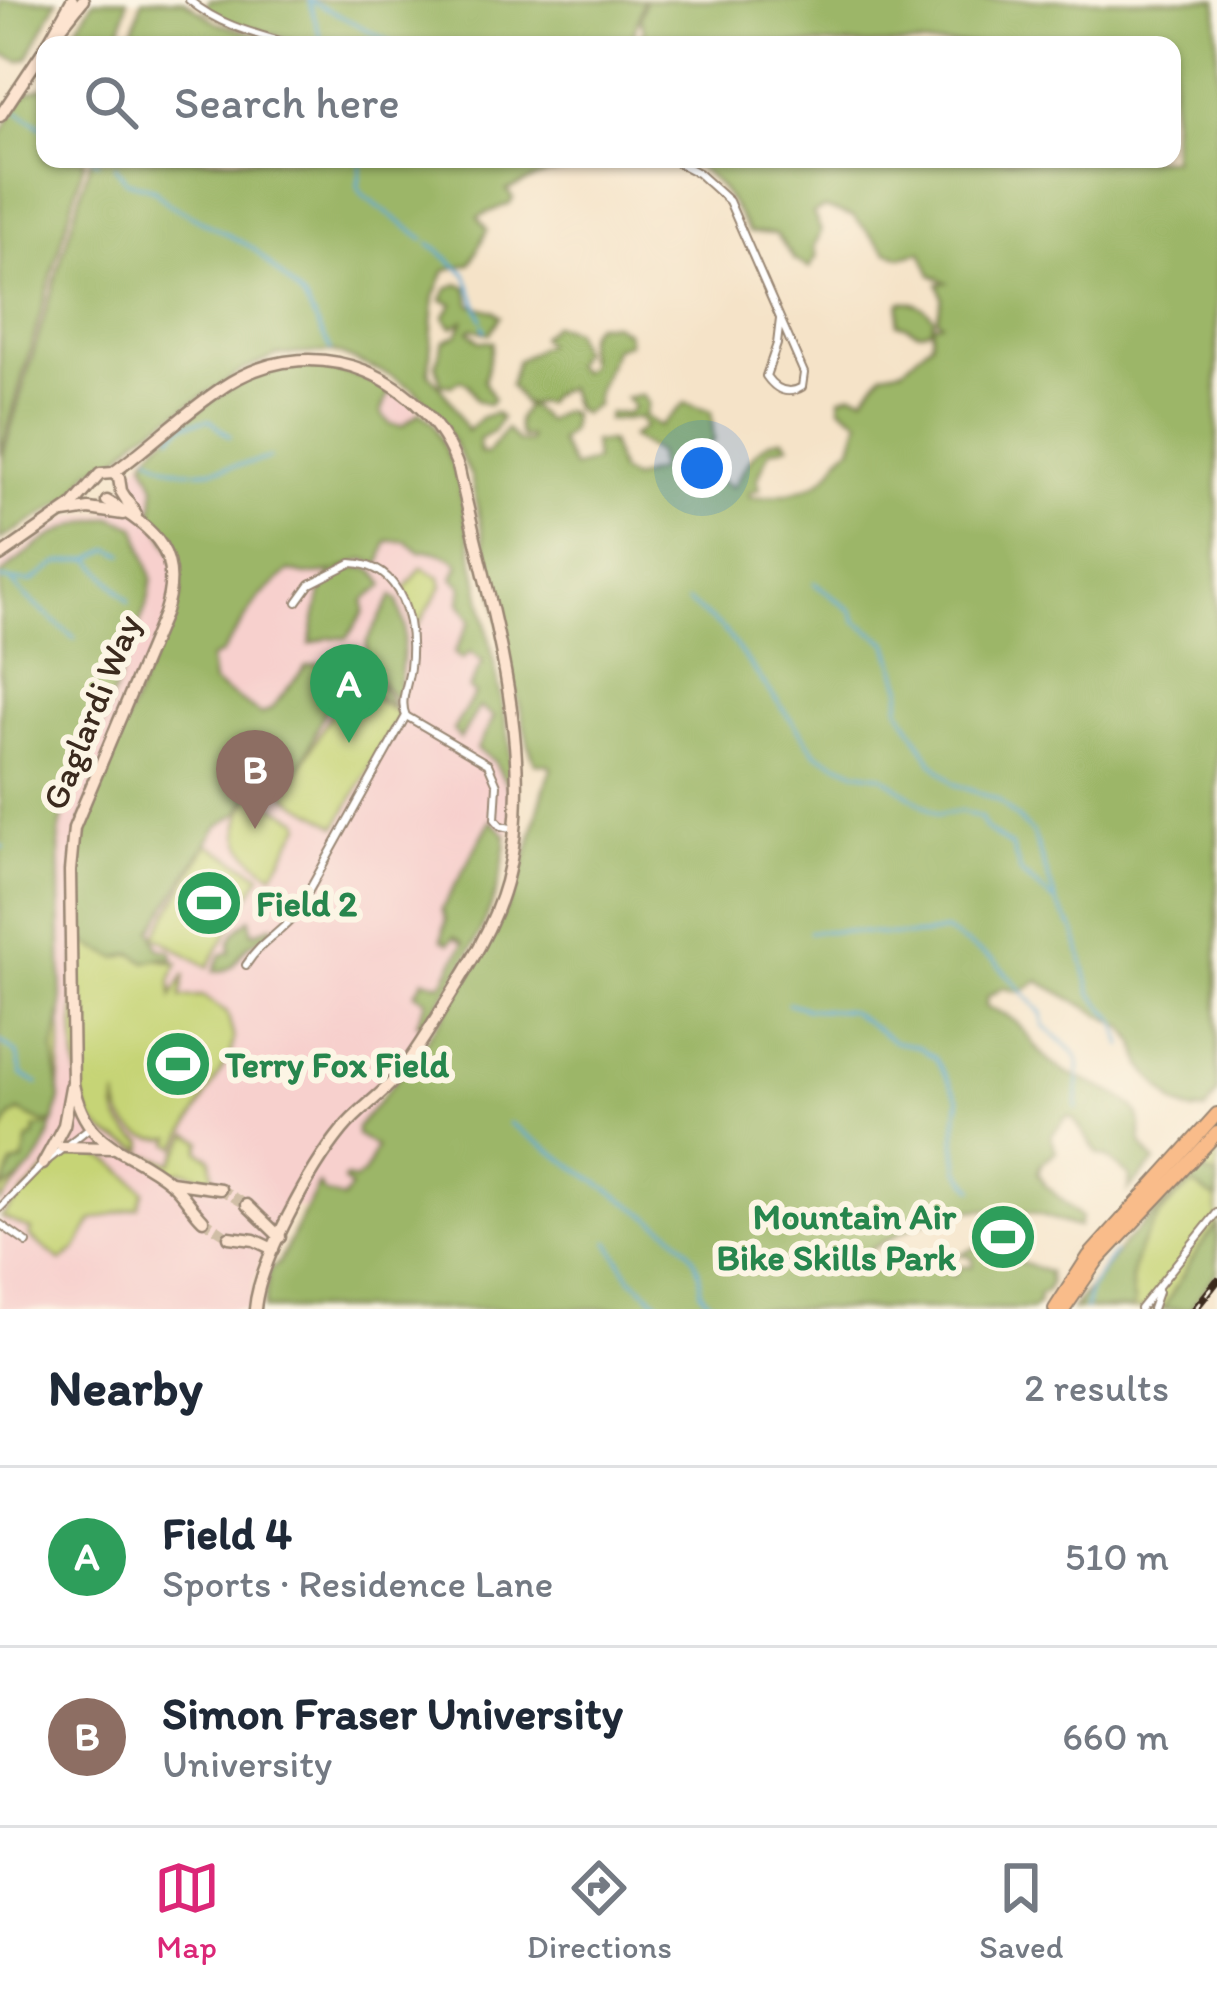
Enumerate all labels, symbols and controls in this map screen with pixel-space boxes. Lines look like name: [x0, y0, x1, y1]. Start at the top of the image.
search box: [36, 36, 1181, 168]
icon: search: [78, 69, 144, 135]
text: Search here: [174, 75, 400, 129]
your location: [672, 438, 732, 498]
street label: Gaglardi Way: [32, 608, 150, 816]
pin: A: [310, 644, 388, 743]
pin: B: [216, 730, 294, 829]
sports icon: Field 2: [174, 868, 244, 938]
place label: Field 2: [256, 882, 357, 925]
sports icon: Terry Fox Field: [143, 1029, 213, 1099]
place label: Terry Fox Field: [224, 1043, 449, 1086]
place label: Mountain Air Bike Skills Park: [716, 1195, 957, 1279]
sports icon: Mountain Air Bike Skills Park: [968, 1202, 1038, 1272]
text: Nearby: [48, 1357, 203, 1418]
text: 2 results: [1024, 1364, 1169, 1411]
text: Field 4: [162, 1506, 292, 1560]
text: A: [75, 1533, 99, 1580]
text: 510 m: [1065, 1533, 1169, 1580]
text: Sports · Residence Lane: [162, 1560, 553, 1607]
text: Simon Fraser University: [162, 1686, 623, 1740]
text: B: [74, 1713, 100, 1760]
text: 660 m: [1062, 1713, 1169, 1760]
text: University: [162, 1740, 332, 1787]
tab: Map: [154, 1855, 220, 1966]
tab: Directions: [527, 1855, 672, 1966]
tab: Saved: [979, 1855, 1063, 1966]

